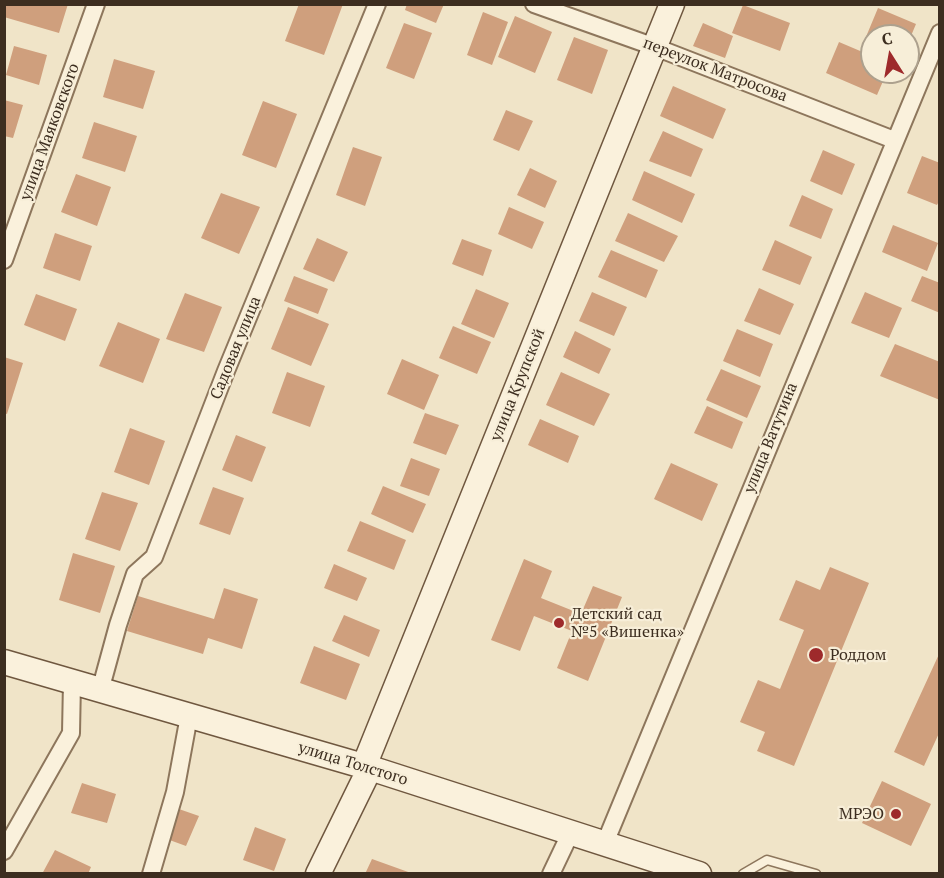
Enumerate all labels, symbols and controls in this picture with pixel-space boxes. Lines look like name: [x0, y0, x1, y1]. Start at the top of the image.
north arrow: [860, 24, 920, 84]
text: С: [880, 27, 894, 50]
street label: переулок Матросова: [640, 34, 790, 106]
street label: улица Маяковского: [16, 61, 84, 203]
street label: Садовая улица: [207, 294, 265, 402]
street label: улица Крупской: [487, 326, 549, 444]
street label: улица Ватутина: [740, 380, 802, 496]
place label: Детский сад №5 «Вишенка»: [571, 604, 684, 642]
marker: Детский сад №5 «Вишенка»: [552, 616, 566, 630]
place label: Роддом: [830, 645, 886, 665]
marker: Роддом: [807, 646, 825, 664]
street label: улица Толстого: [296, 738, 410, 790]
place label: МРЭО: [839, 804, 884, 824]
marker: МРЭО: [889, 807, 903, 821]

